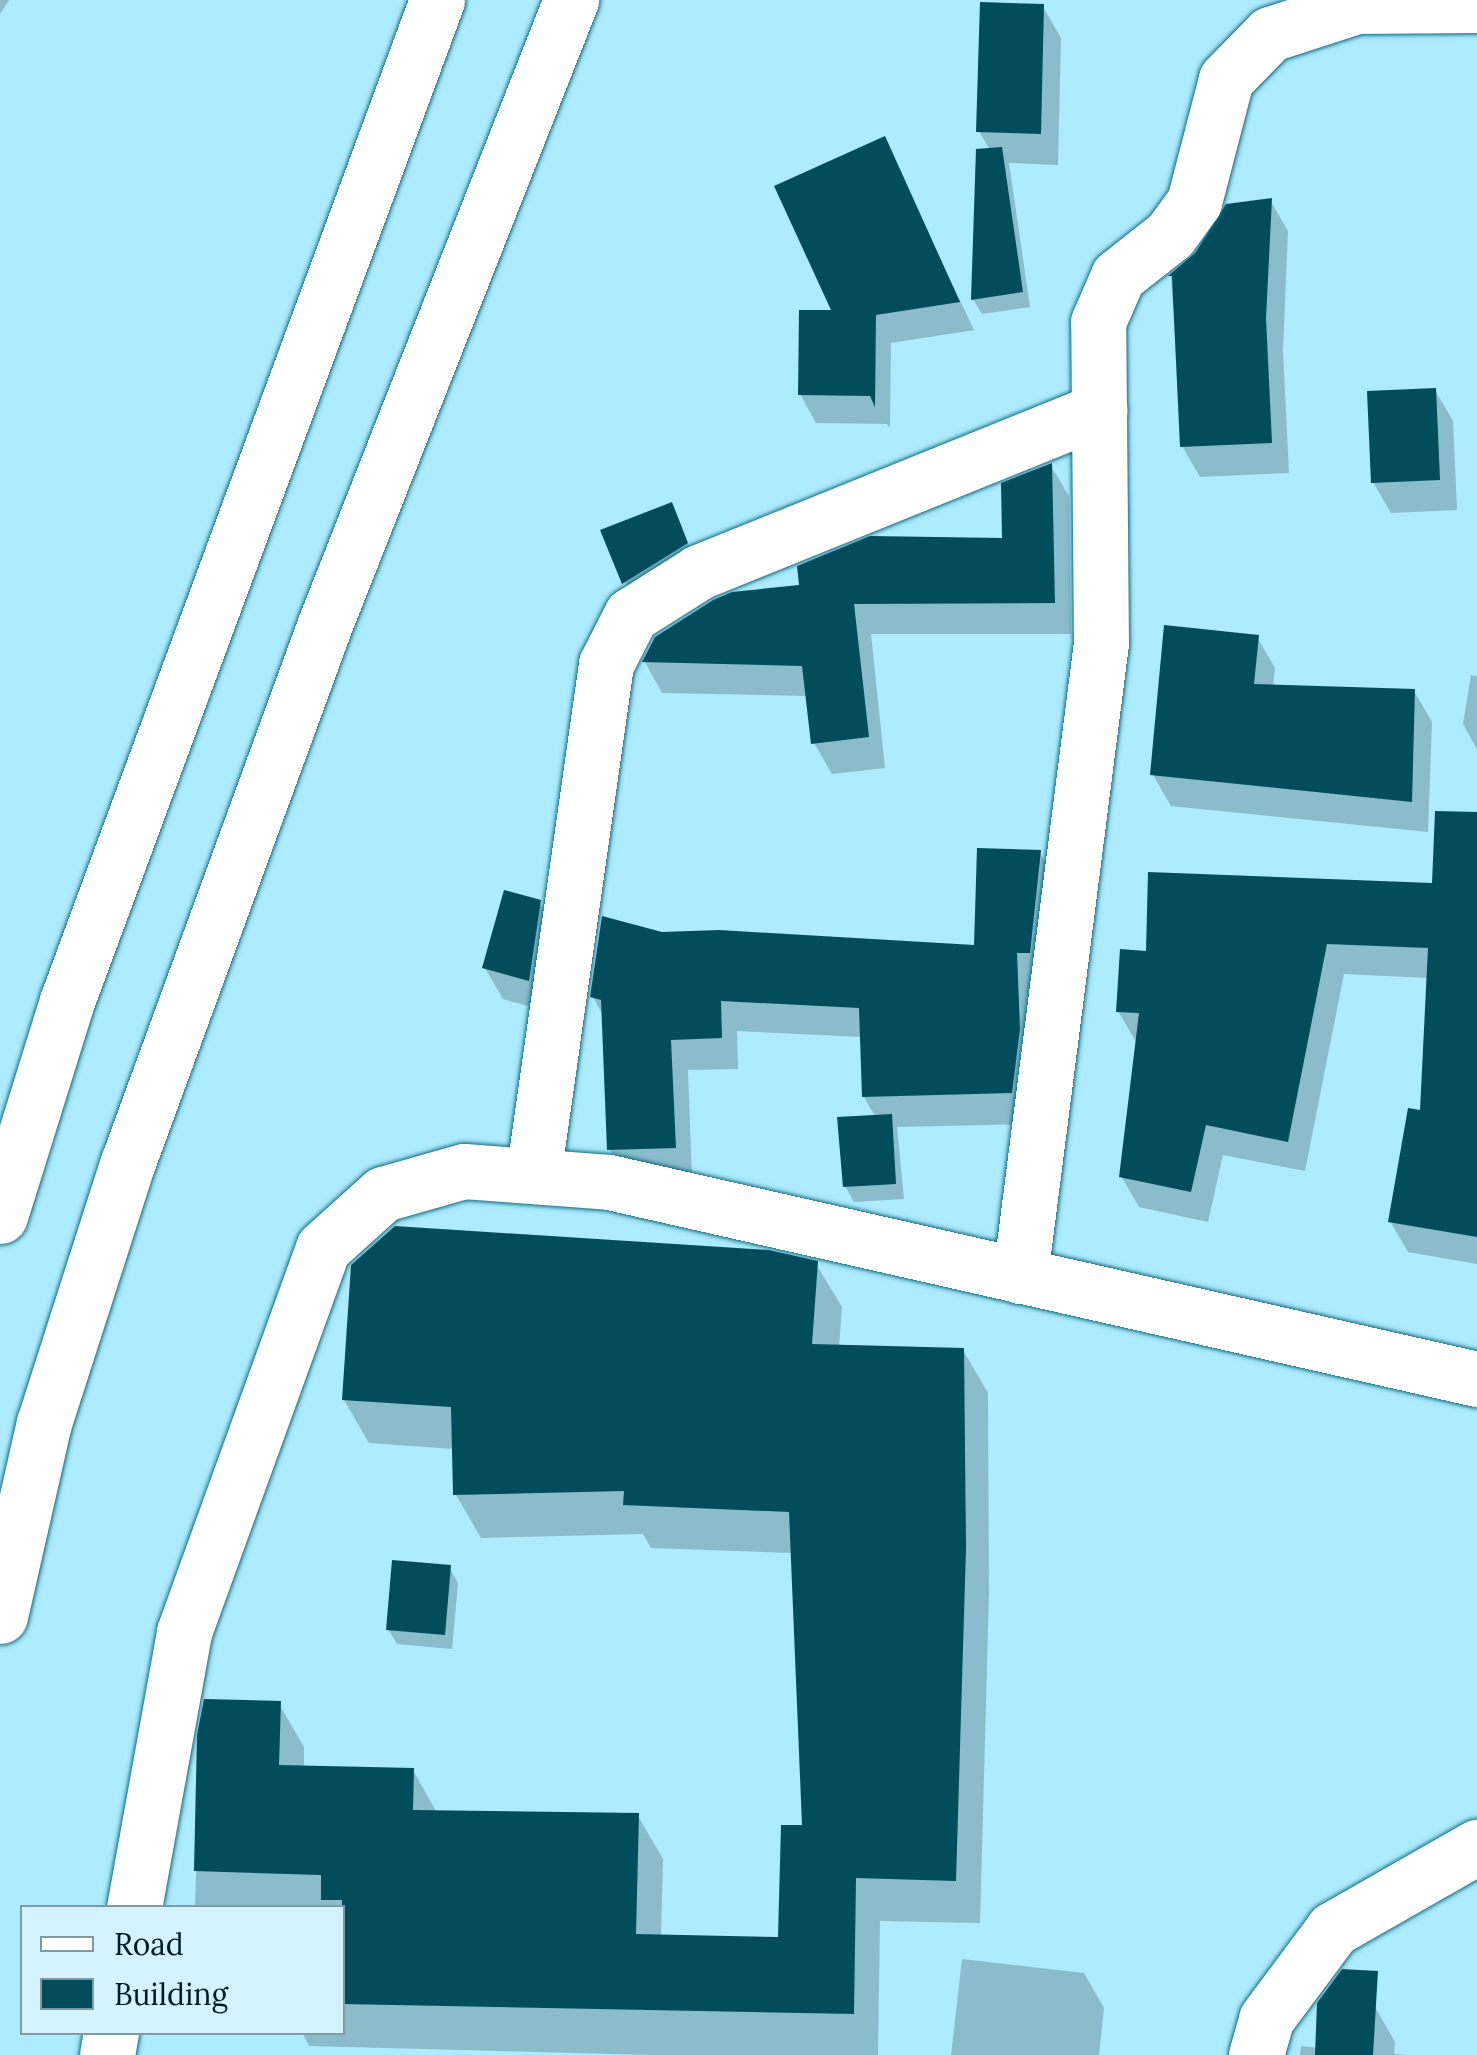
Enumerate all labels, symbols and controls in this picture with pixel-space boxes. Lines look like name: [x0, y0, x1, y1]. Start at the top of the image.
legend: [20, 1905, 345, 2035]
text: Road: [114, 1925, 184, 1963]
text: Building: [114, 1975, 228, 2013]

